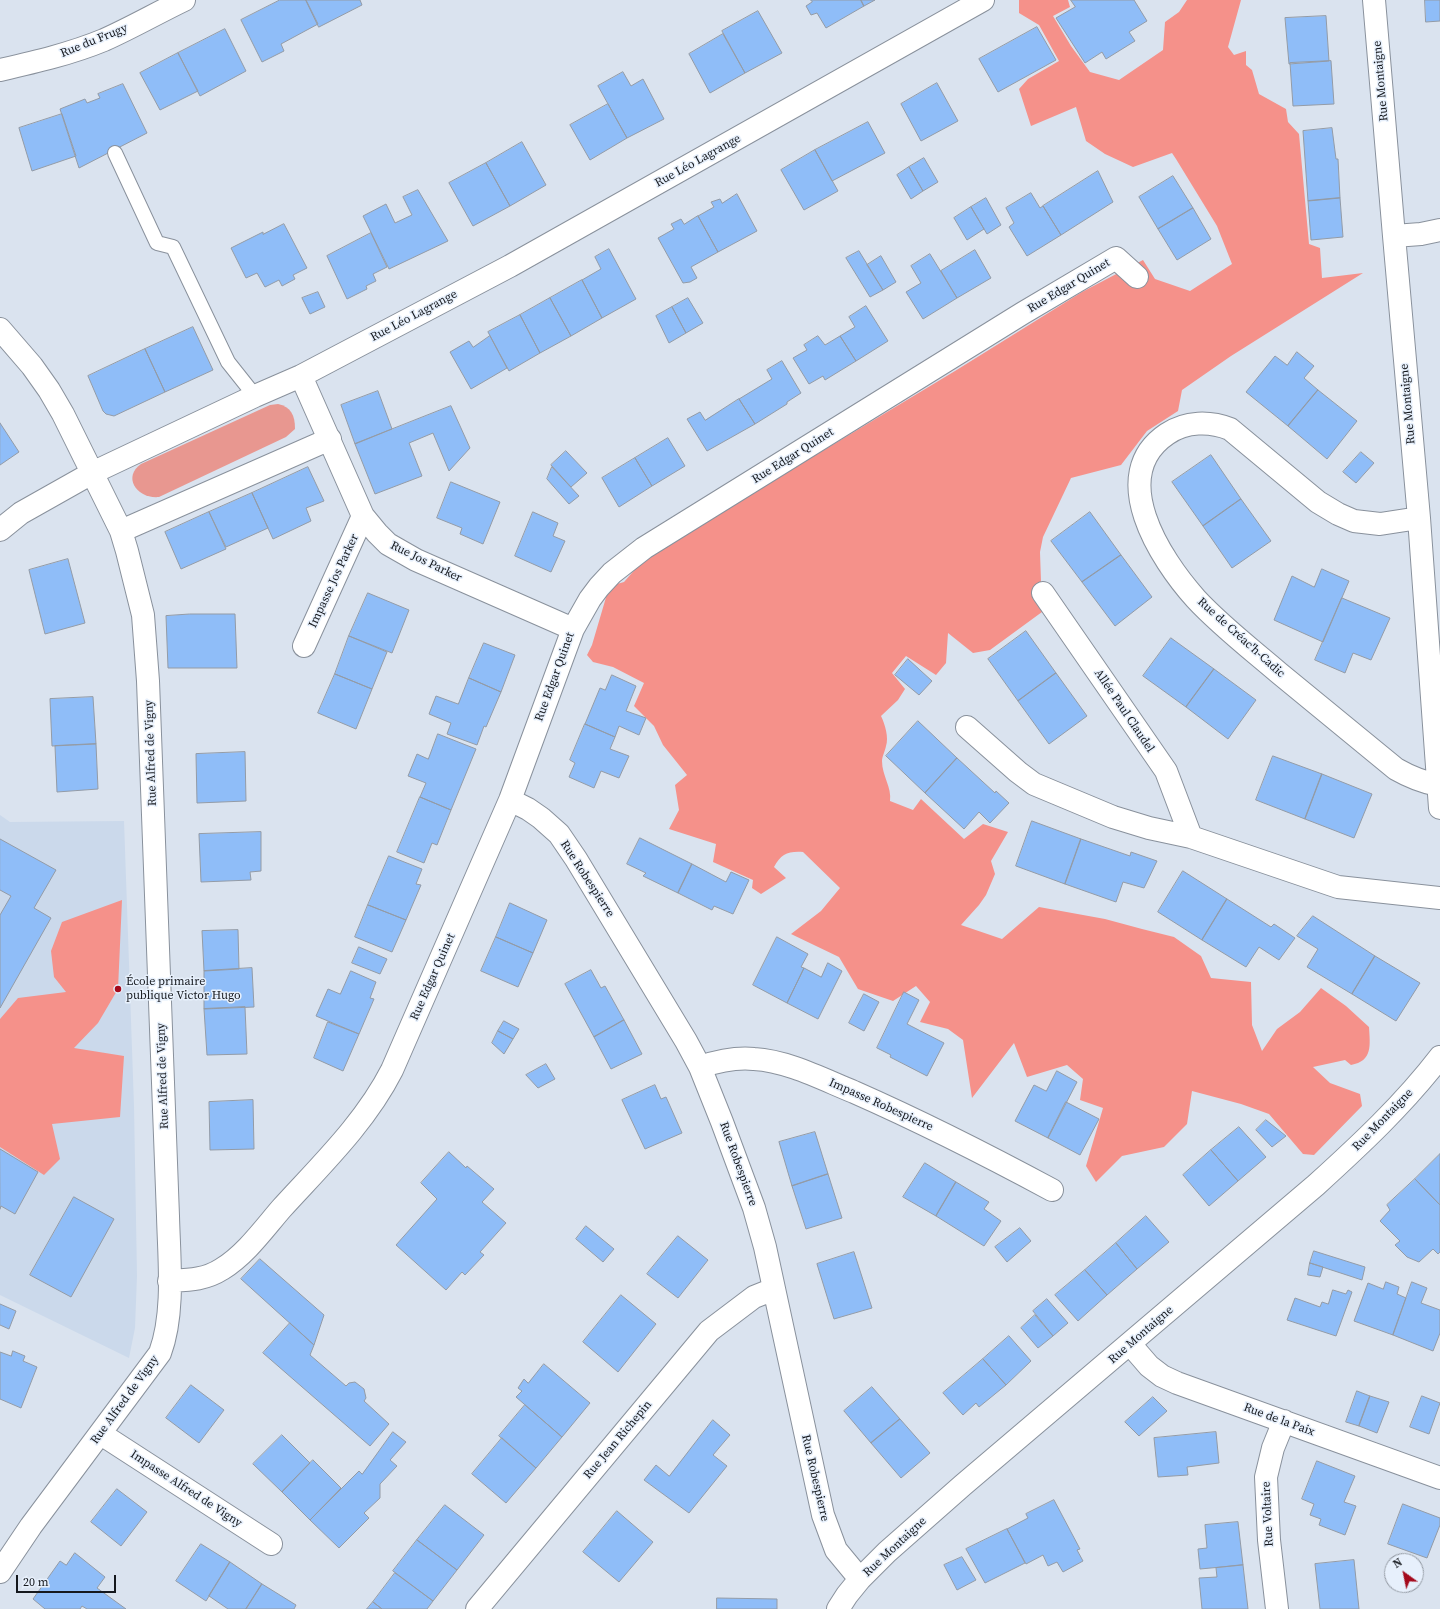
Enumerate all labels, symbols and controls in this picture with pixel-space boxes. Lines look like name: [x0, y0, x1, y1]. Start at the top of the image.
street label: Rue du Frugy: [58, 21, 130, 61]
street label: Rue Montaigne: [1370, 40, 1392, 122]
street label: Rue Léo Lagrange: [653, 131, 743, 191]
street label: Rue Edgar Quinet: [1025, 256, 1113, 316]
street label: Rue Léo Lagrange: [368, 287, 460, 345]
street label: Rue Montaigne: [1397, 363, 1419, 445]
street label: Rue Edgar Quinet: [749, 425, 837, 487]
street label: Impasse Jos Parker: [306, 532, 362, 630]
street label: Rue Jos Parker: [388, 538, 464, 586]
street label: Rue de Créac'h-Cadic: [1194, 595, 1288, 681]
street label: Rue Edgar Quinet: [532, 631, 578, 723]
street label: Allée Paul Claudel: [1091, 667, 1157, 755]
street label: Rue Alfred de Vigny: [142, 700, 160, 806]
street label: Rue Robespierre: [557, 838, 617, 920]
street label: Rue Edgar Quinet: [407, 931, 459, 1023]
place label: École primaire publique Victor Hugo: [126, 975, 241, 1003]
marker: École primaire publique Victor Hugo: [113, 984, 123, 994]
street label: Rue Alfred de Vigny: [154, 1023, 172, 1129]
street label: Impasse Robespierre: [827, 1076, 935, 1134]
street label: Rue Montaigne: [1350, 1086, 1416, 1154]
street label: Rue Robespierre: [716, 1120, 760, 1208]
street label: Rue Montaigne: [1106, 1303, 1176, 1367]
street label: Rue Alfred de Vigny: [88, 1353, 162, 1447]
street label: Rue Jean Richepin: [581, 1398, 655, 1482]
street label: Rue de la Paix: [1241, 1400, 1317, 1440]
street label: Rue Robespierre: [798, 1433, 832, 1523]
street label: Impasse Alfred de Vigny: [127, 1447, 245, 1531]
street label: Rue Voltaire: [1259, 1481, 1277, 1547]
street label: Rue Montaigne: [860, 1514, 930, 1580]
north arrow: [1384, 1553, 1424, 1593]
text: N: [1390, 1555, 1405, 1572]
scale bar: [18, 1567, 118, 1593]
text: 20 m: [23, 1574, 49, 1590]

